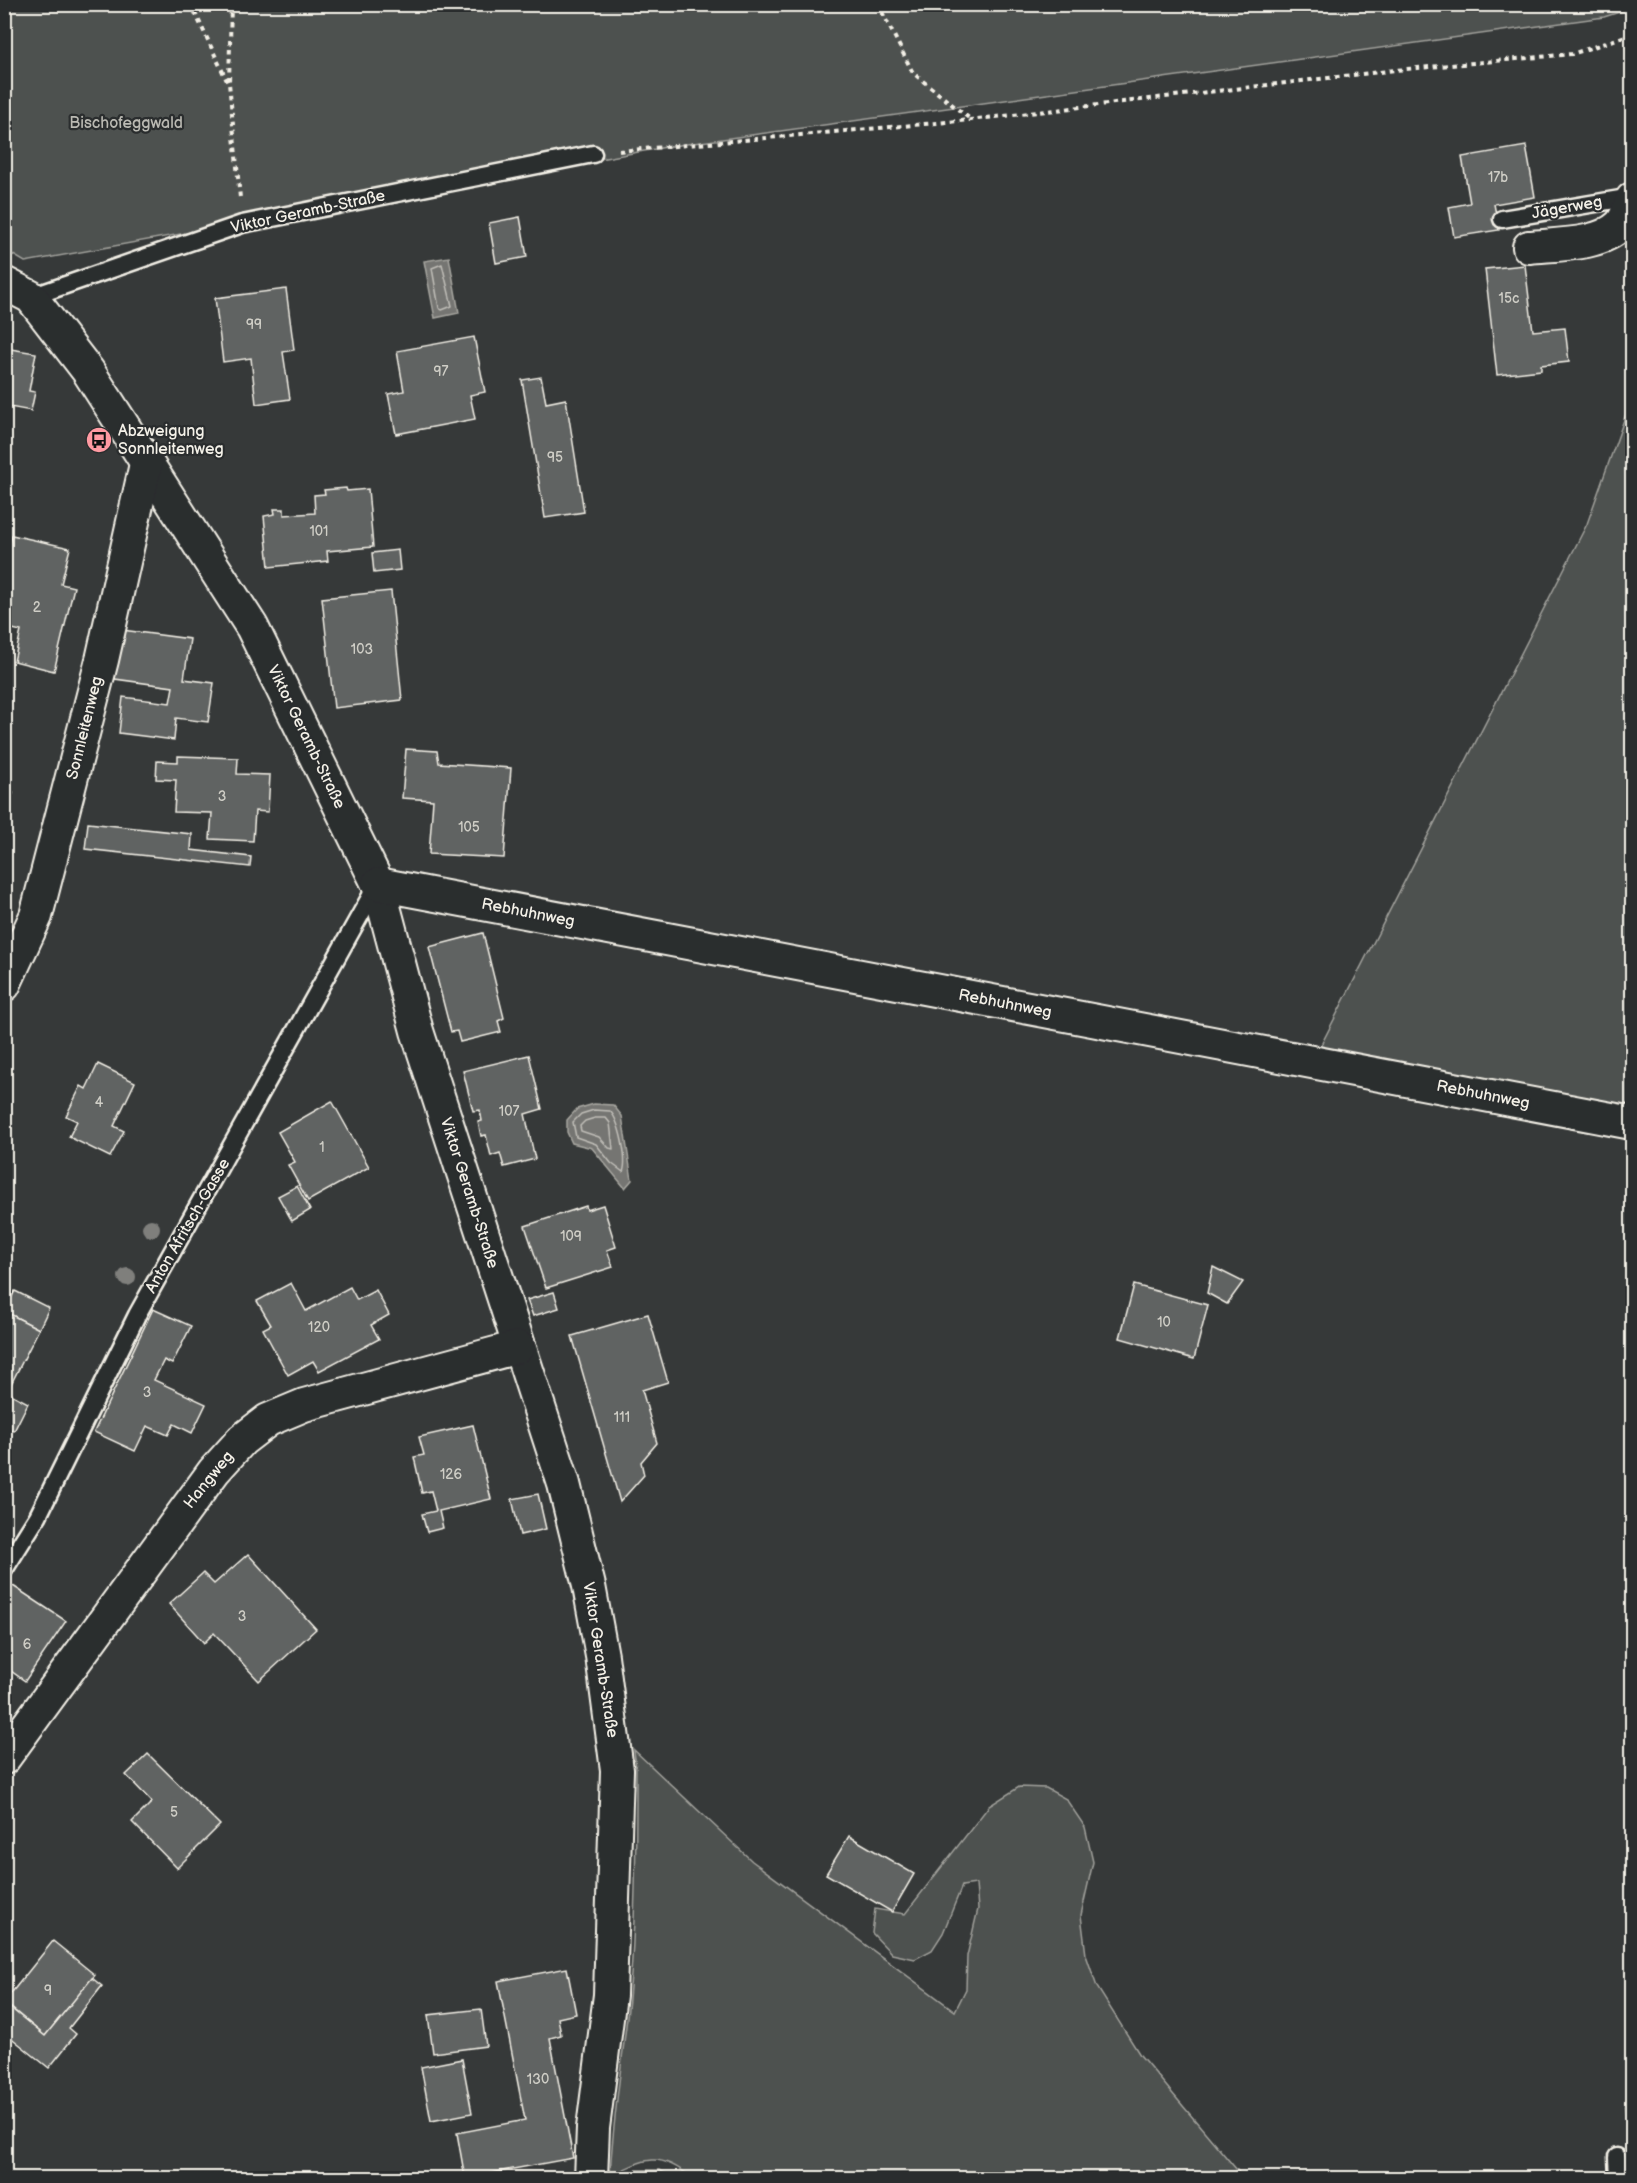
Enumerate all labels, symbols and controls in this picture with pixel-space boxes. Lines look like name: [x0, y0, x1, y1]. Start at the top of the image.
park label: Bischofeggwald: [69, 114, 183, 133]
house number: 17b: [1488, 169, 1508, 186]
street label: Viktor Geramb-Straße: [229, 186, 387, 238]
street label: Jägerweg: [1530, 192, 1604, 224]
house number: 15c: [1499, 290, 1519, 307]
house number: 99: [246, 316, 262, 333]
house number: 97: [434, 363, 449, 380]
place label: Abzweigung Sonnleitenweg: [118, 422, 224, 459]
bus stop icon: Abzweigung Sonnleitenweg: [84, 425, 114, 455]
house number: 95: [547, 449, 563, 466]
house number: 101: [309, 523, 329, 540]
house number: 2: [33, 599, 42, 616]
house number: 103: [351, 641, 373, 658]
street label: Viktor Geramb-Straße: [263, 662, 349, 812]
street label: Sonnleitenweg: [63, 674, 107, 782]
house number: 3: [218, 788, 226, 805]
house number: 105: [458, 819, 480, 836]
street label: Rebhuhnweg: [480, 895, 576, 931]
street label: Rebhuhnweg: [957, 986, 1053, 1022]
street label: Rebhuhnweg: [1435, 1077, 1531, 1113]
house number: 4: [95, 1094, 104, 1111]
house number: 107: [499, 1103, 519, 1120]
street label: Viktor Geramb-Straße: [436, 1115, 502, 1271]
house number: 1: [319, 1139, 325, 1156]
street label: Anton Afritsch-Gasse: [142, 1155, 235, 1297]
house number: 109: [560, 1228, 582, 1245]
house number: 10: [1157, 1314, 1171, 1331]
house number: 120: [308, 1319, 330, 1336]
house number: 3: [143, 1384, 151, 1401]
house number: 111: [614, 1409, 630, 1426]
street label: Hangweg: [180, 1447, 238, 1513]
house number: 126: [440, 1466, 463, 1483]
street label: Viktor Geramb-Straße: [578, 1581, 622, 1740]
house number: 3: [238, 1608, 246, 1625]
house number: 6: [23, 1636, 32, 1653]
house number: 5: [170, 1804, 178, 1821]
house number: 9: [44, 1982, 52, 1999]
house number: 130: [527, 2071, 549, 2088]

